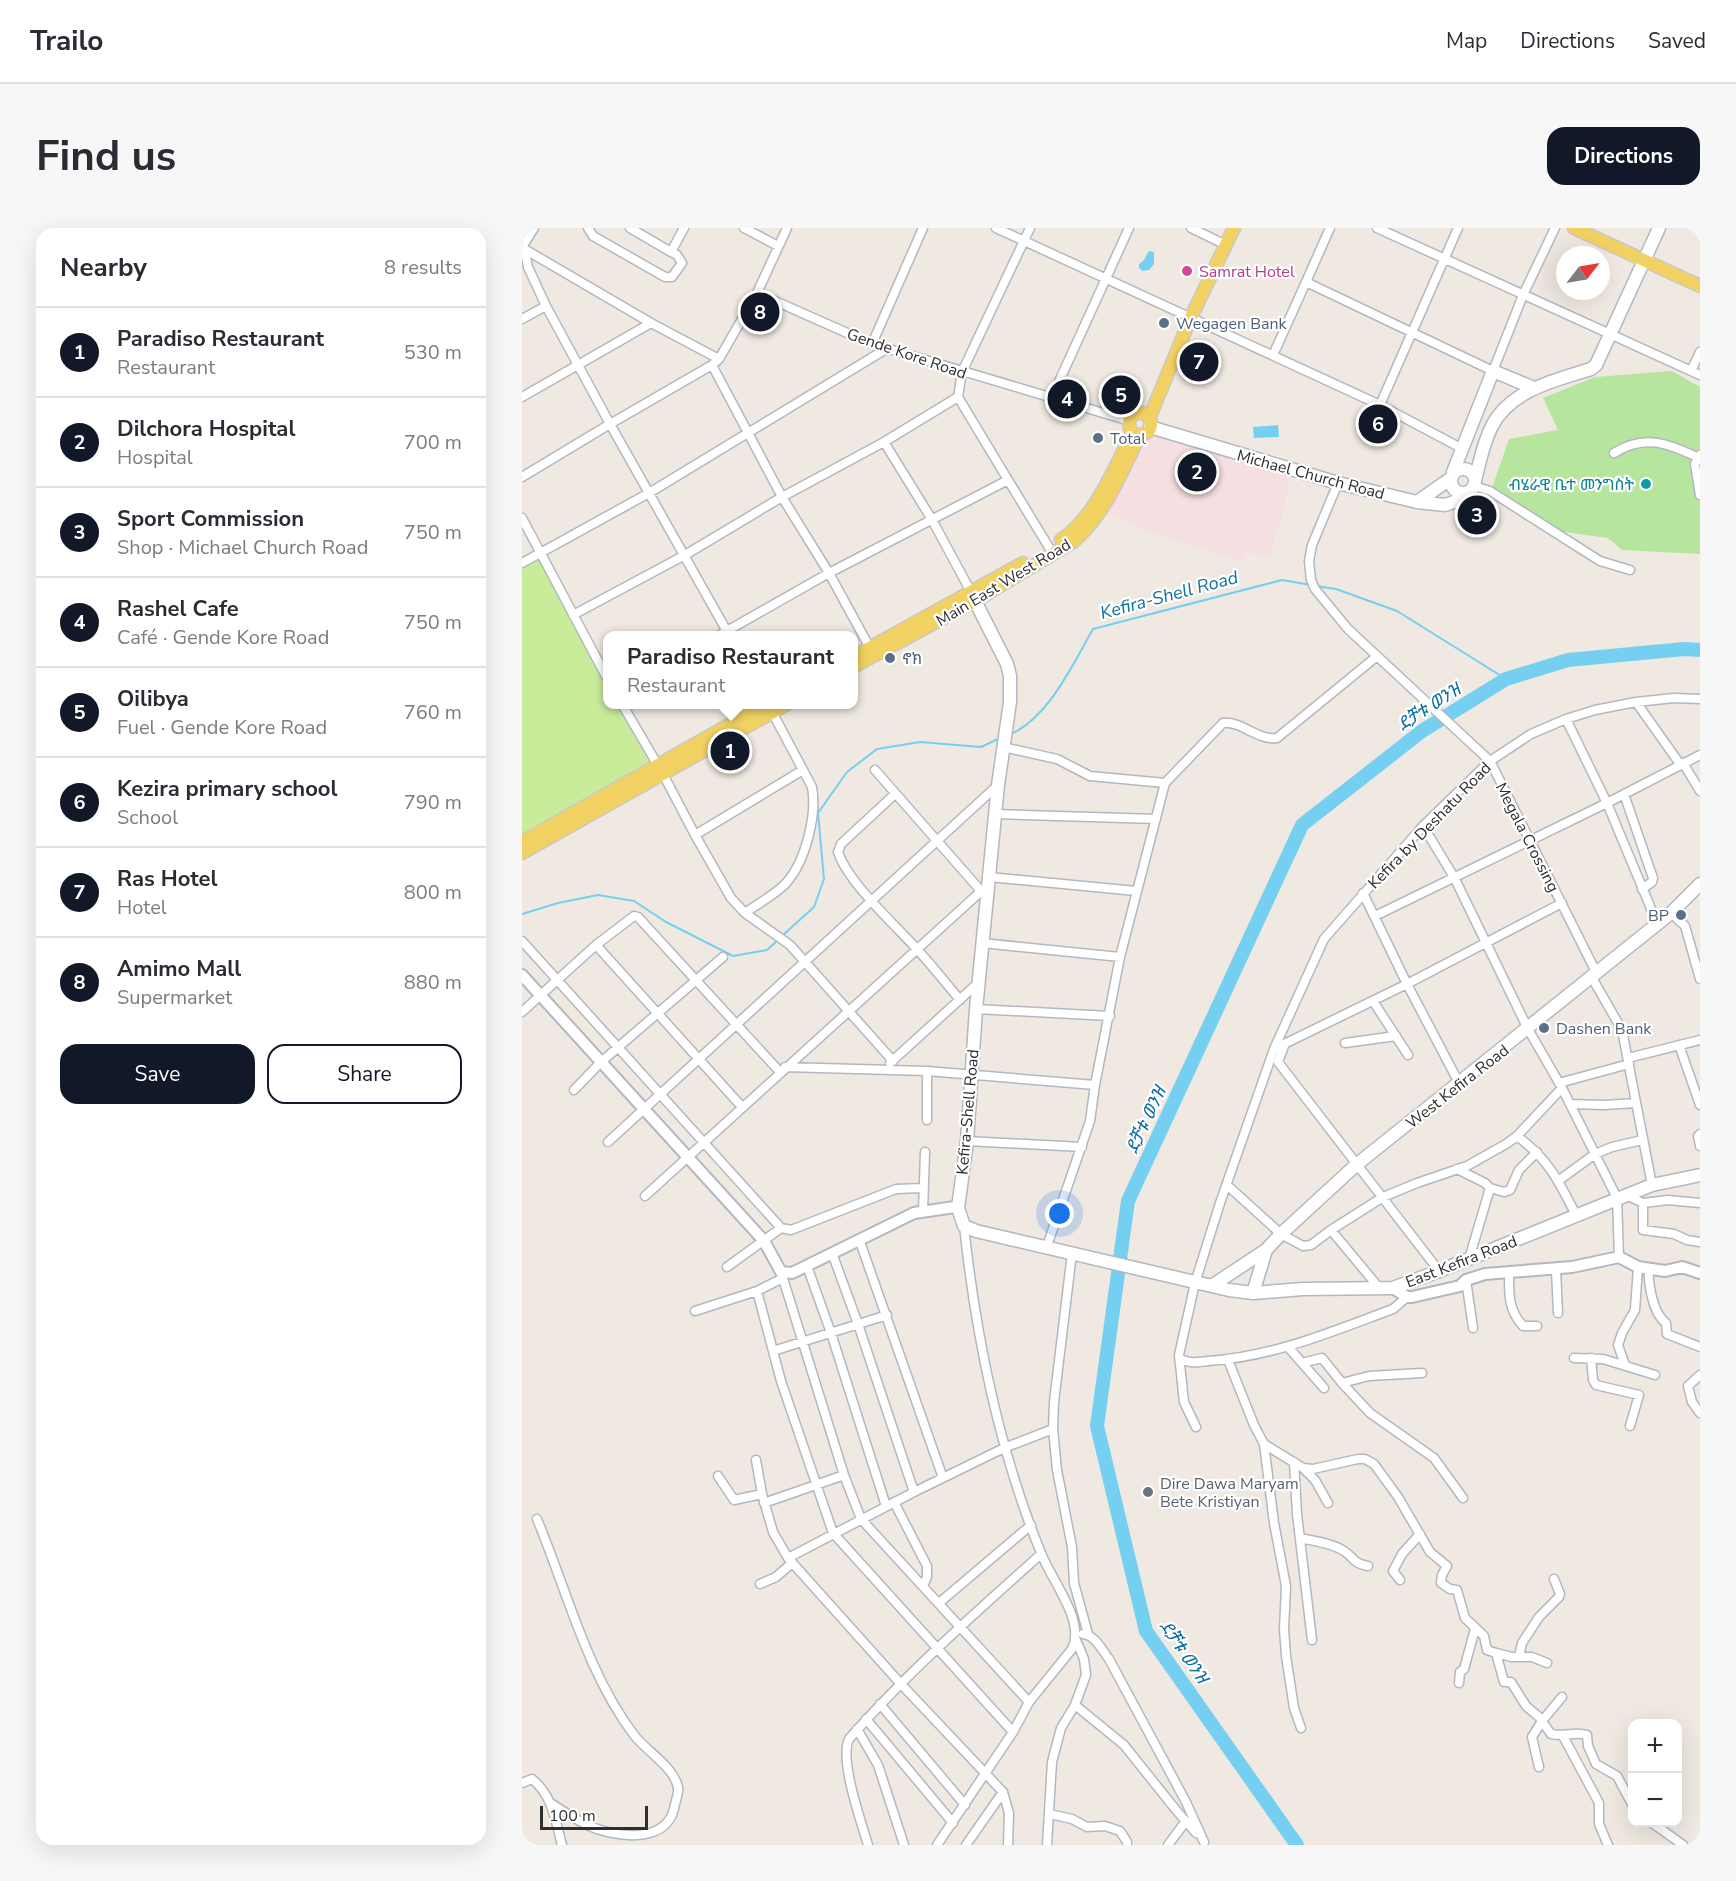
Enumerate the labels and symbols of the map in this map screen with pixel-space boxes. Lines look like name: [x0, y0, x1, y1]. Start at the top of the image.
north arrow: [1556, 246, 1610, 300]
place label: Samrat Hotel: [1199, 261, 1295, 283]
marker: Samrat Hotel: [1180, 264, 1194, 278]
pin: 8: [740, 290, 780, 334]
place label: Wegagen Bank: [1176, 313, 1288, 335]
marker: Wegagen Bank: [1157, 316, 1171, 330]
street label: Gende Kore Road: [844, 323, 970, 385]
pin: 7: [1180, 340, 1218, 384]
pin: 5: [1102, 372, 1140, 418]
pin: 4: [1048, 376, 1086, 422]
pin: 6: [1358, 402, 1398, 446]
place label: Total: [1110, 428, 1146, 450]
marker: Total: [1091, 431, 1105, 445]
street label: Michael Church Road: [1234, 445, 1387, 505]
pin: 2: [1178, 450, 1216, 494]
place label: ብሄራዊ ቤተ መንግስት: [1509, 474, 1634, 496]
marker: ብሄራዊ ቤተ መንግስት: [1639, 477, 1653, 491]
pin: 3: [1458, 492, 1496, 538]
street label: Main East West Road: [932, 534, 1075, 632]
water label: Kefira-Shell Road: [1097, 565, 1241, 625]
place label: ኖክ: [902, 648, 922, 670]
marker: ኖክ: [883, 651, 897, 665]
water label: ደቻቱ ወንዝ: [1393, 677, 1467, 736]
pin: 1: [710, 728, 750, 774]
street label: Kefira by Deshatu Road: [1363, 757, 1496, 894]
street label: Megala Crossing: [1490, 779, 1564, 896]
place label: BP: [1648, 905, 1669, 927]
marker: BP: [1674, 908, 1688, 922]
place label: Dashen Bank: [1556, 1018, 1652, 1040]
marker: Dashen Bank: [1537, 1021, 1551, 1035]
street label: West Kefira Road: [1401, 1040, 1514, 1134]
street label: Kefira-Shell Road: [952, 1048, 984, 1176]
water label: ደቻቱ ወንዝ: [1120, 1081, 1173, 1157]
your location: [1045, 1199, 1074, 1228]
street label: East Kefira Road: [1402, 1231, 1520, 1293]
place label: Dire Dawa Maryam Bete Kristiyan: [1160, 1473, 1299, 1513]
marker: Dire Dawa Maryam Bete Kristiyan: [1141, 1485, 1155, 1499]
water label: ደቻቱ ወንዝ: [1154, 1616, 1215, 1690]
scale bar: [540, 1803, 648, 1830]

